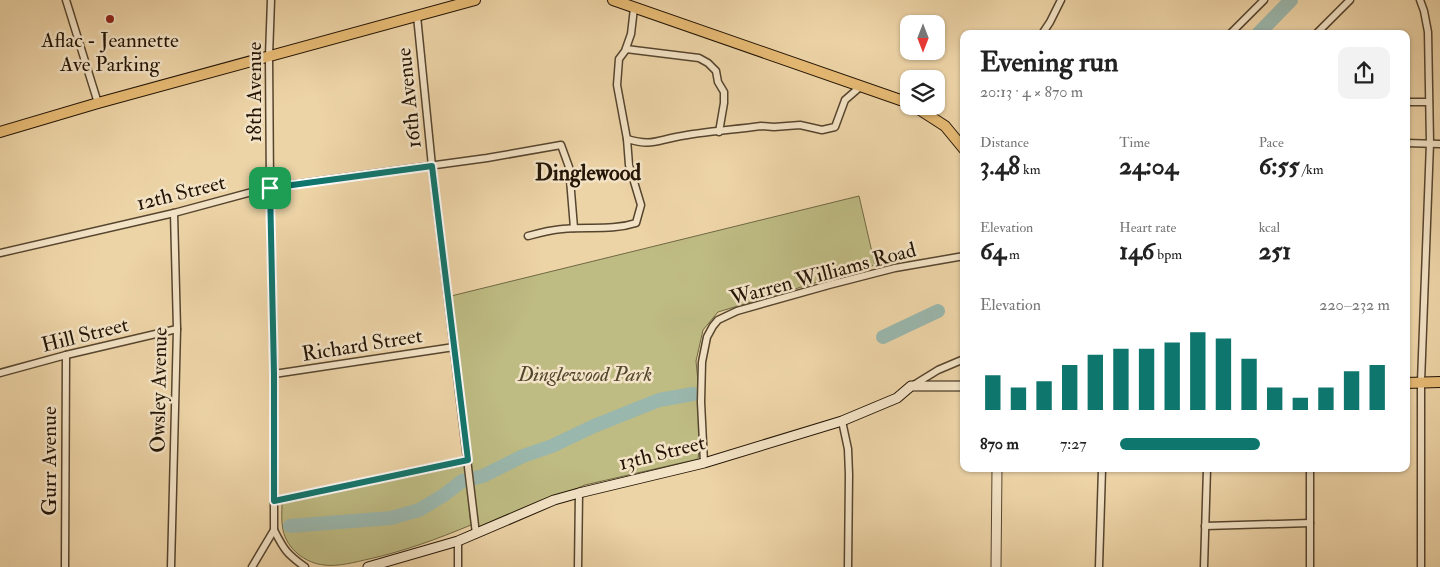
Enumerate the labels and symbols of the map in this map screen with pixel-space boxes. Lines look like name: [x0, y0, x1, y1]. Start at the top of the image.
marker: Aflac - Jeannette Ave Parking: [104, 13, 116, 25]
north arrow: [900, 15, 945, 60]
place label: Aflac - Jeannette Ave Parking: [40, 27, 179, 78]
street label: 18th Avenue: [241, 42, 268, 142]
street label: 16th Avenue: [390, 46, 428, 150]
district label: Dinglewood: [535, 159, 641, 188]
pin: [249, 167, 291, 209]
street label: 12th Street: [134, 169, 229, 217]
street label: Warren Williams Road: [726, 236, 920, 312]
street label: Hill Street: [39, 311, 131, 359]
street label: Richard Street: [300, 322, 424, 368]
street label: Owsley Avenue: [144, 327, 174, 453]
park label: Dinglewood Park: [517, 361, 652, 388]
street label: Gurr Avenue: [36, 406, 63, 516]
street label: 13th Street: [616, 429, 708, 477]

